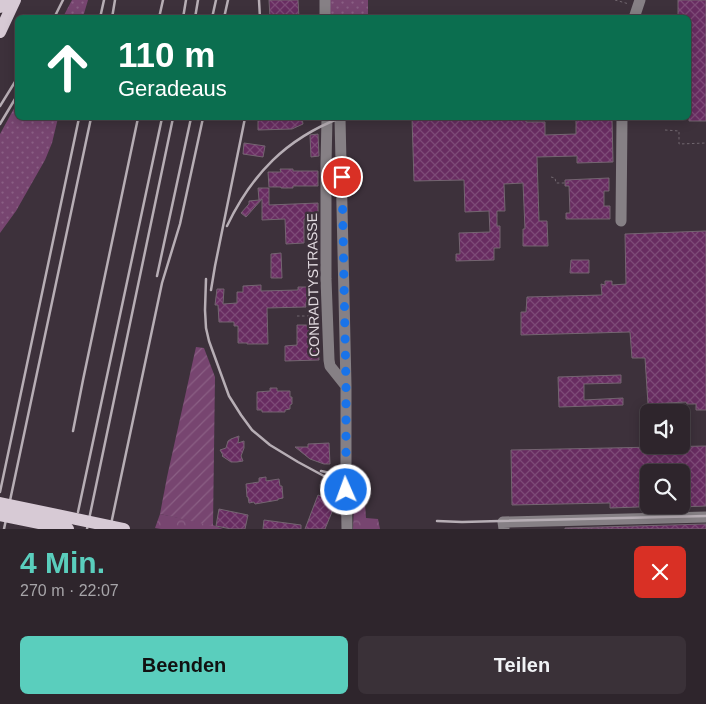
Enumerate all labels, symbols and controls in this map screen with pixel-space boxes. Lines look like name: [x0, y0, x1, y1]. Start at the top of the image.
icon: ahead: [35, 35, 100, 100]
text: 110 m: [118, 35, 215, 74]
text: Geradeaus: [118, 76, 227, 101]
pin: [321, 156, 363, 198]
icon: arrive: [328, 163, 356, 191]
street label: CONRADTYSTRASSE: [304, 213, 322, 357]
map controls: [640, 404, 690, 514]
button: sound: [640, 404, 690, 454]
position arrow: [319, 463, 371, 515]
button: search: [640, 464, 690, 514]
text: 4 Min.: [20, 546, 105, 579]
button: close: [634, 546, 686, 598]
text: 270 m · 22:07: [20, 582, 119, 599]
button: Beenden: [20, 636, 348, 694]
button: Teilen: [358, 636, 686, 694]

